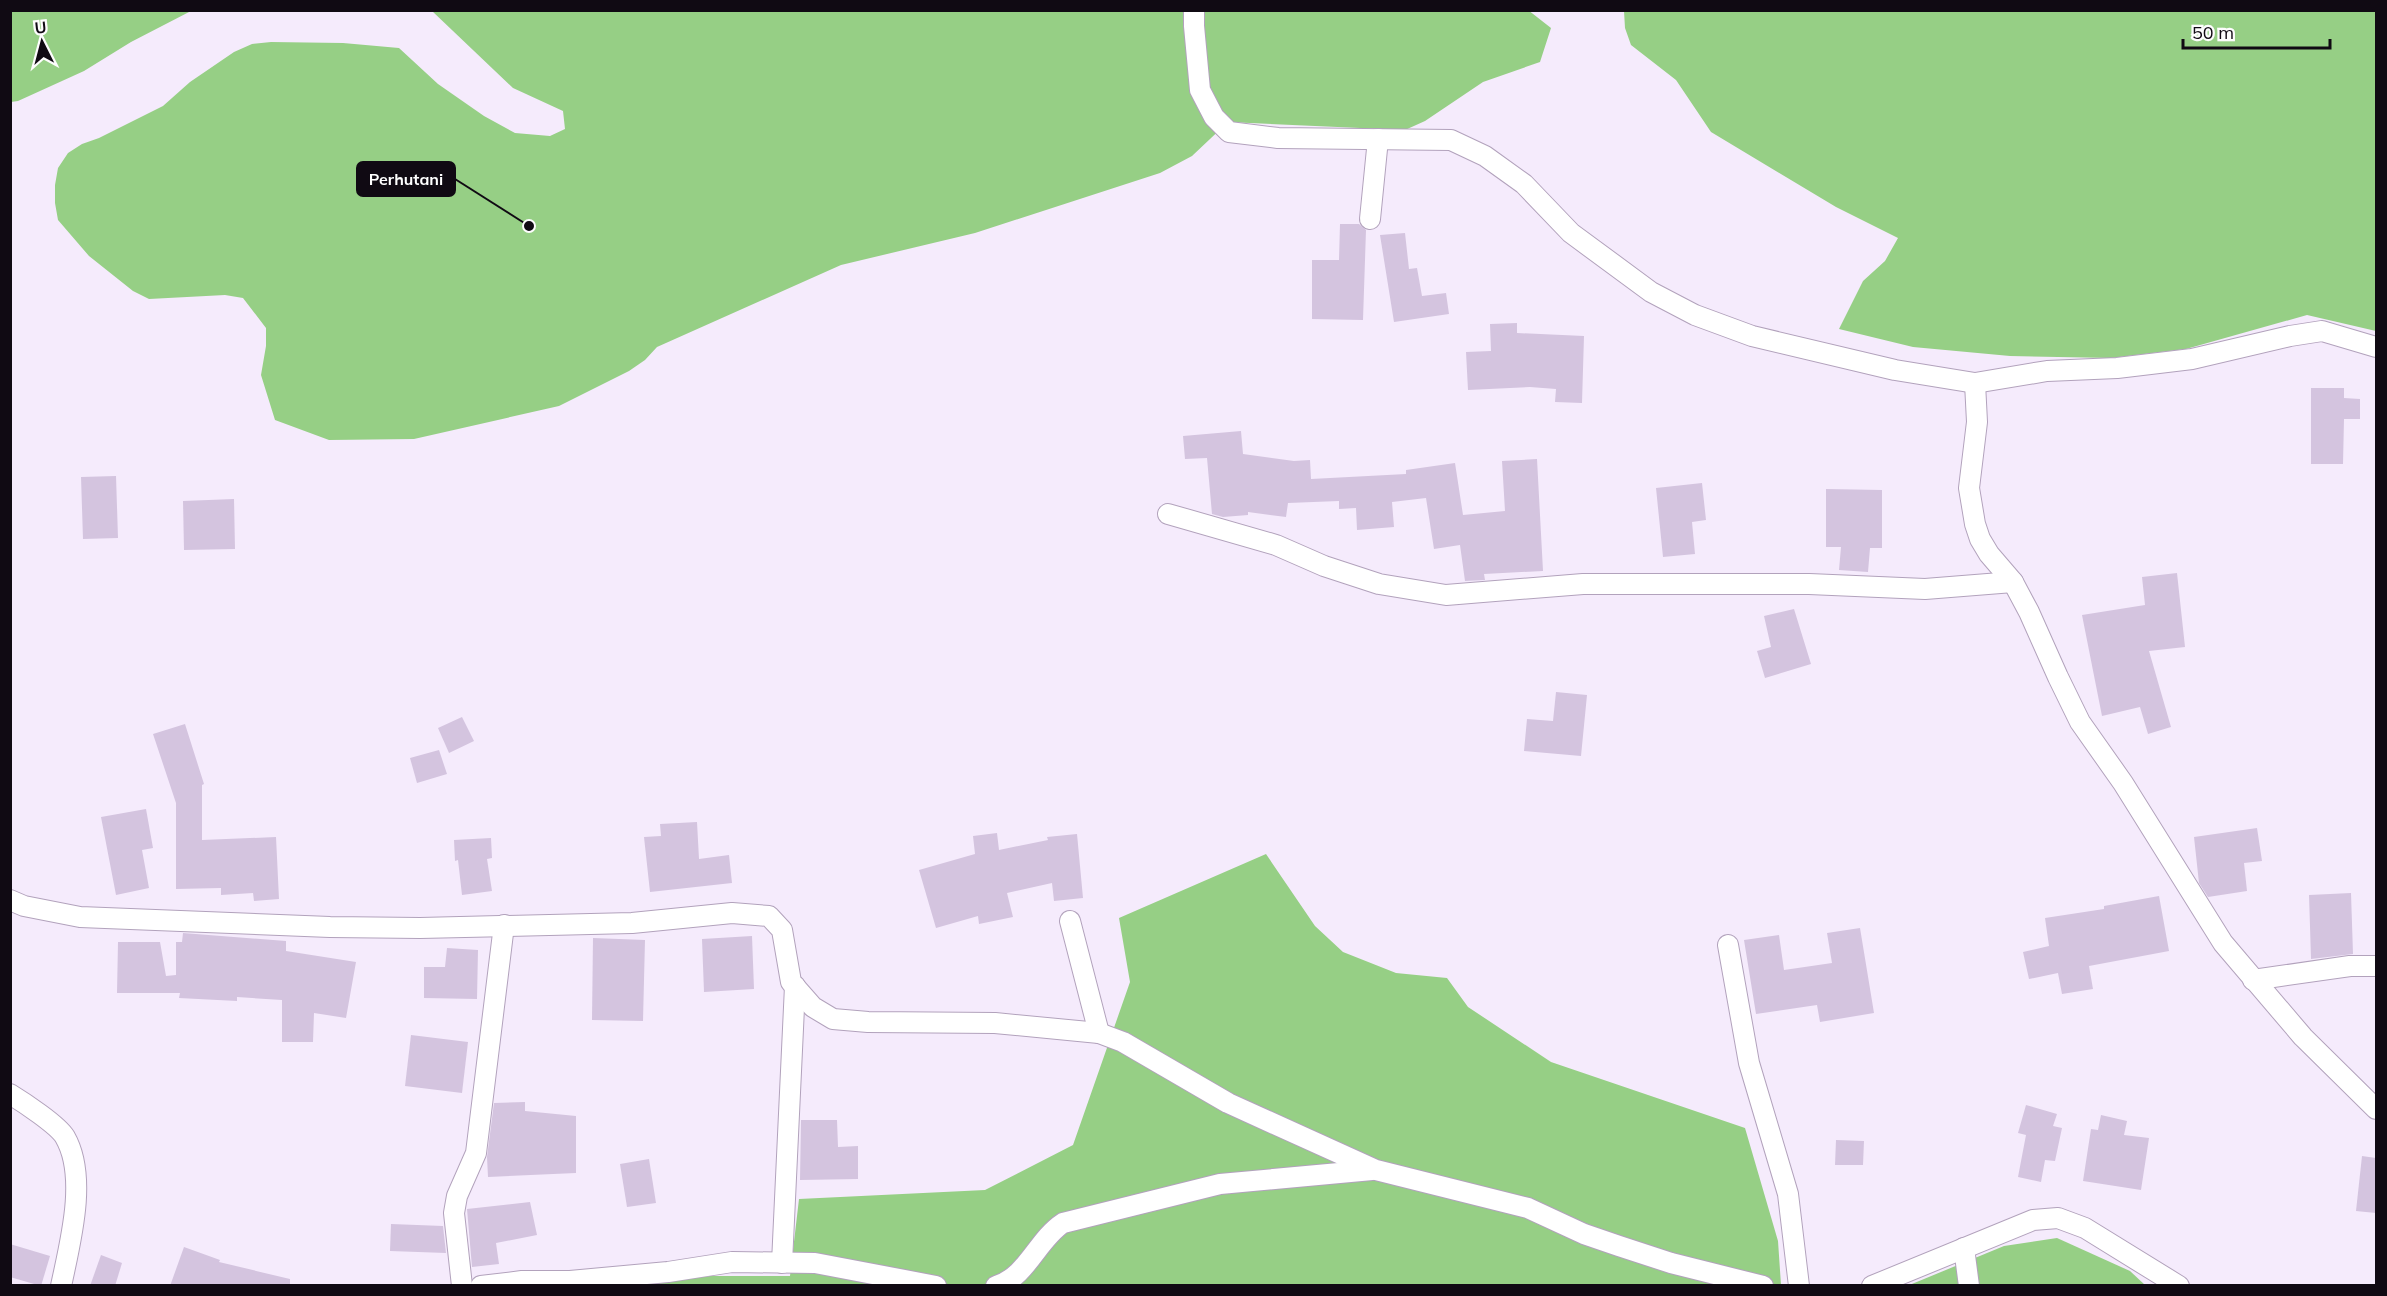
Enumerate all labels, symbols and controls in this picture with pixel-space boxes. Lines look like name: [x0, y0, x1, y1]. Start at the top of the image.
north arrow: [12, 12, 72, 72]
scale bar: [2183, 12, 2330, 50]
text: U: [33, 17, 47, 38]
text: 50 m: [2192, 21, 2234, 44]
callout: Perhutani: [357, 162, 455, 196]
text: Perhutani: [369, 169, 443, 189]

